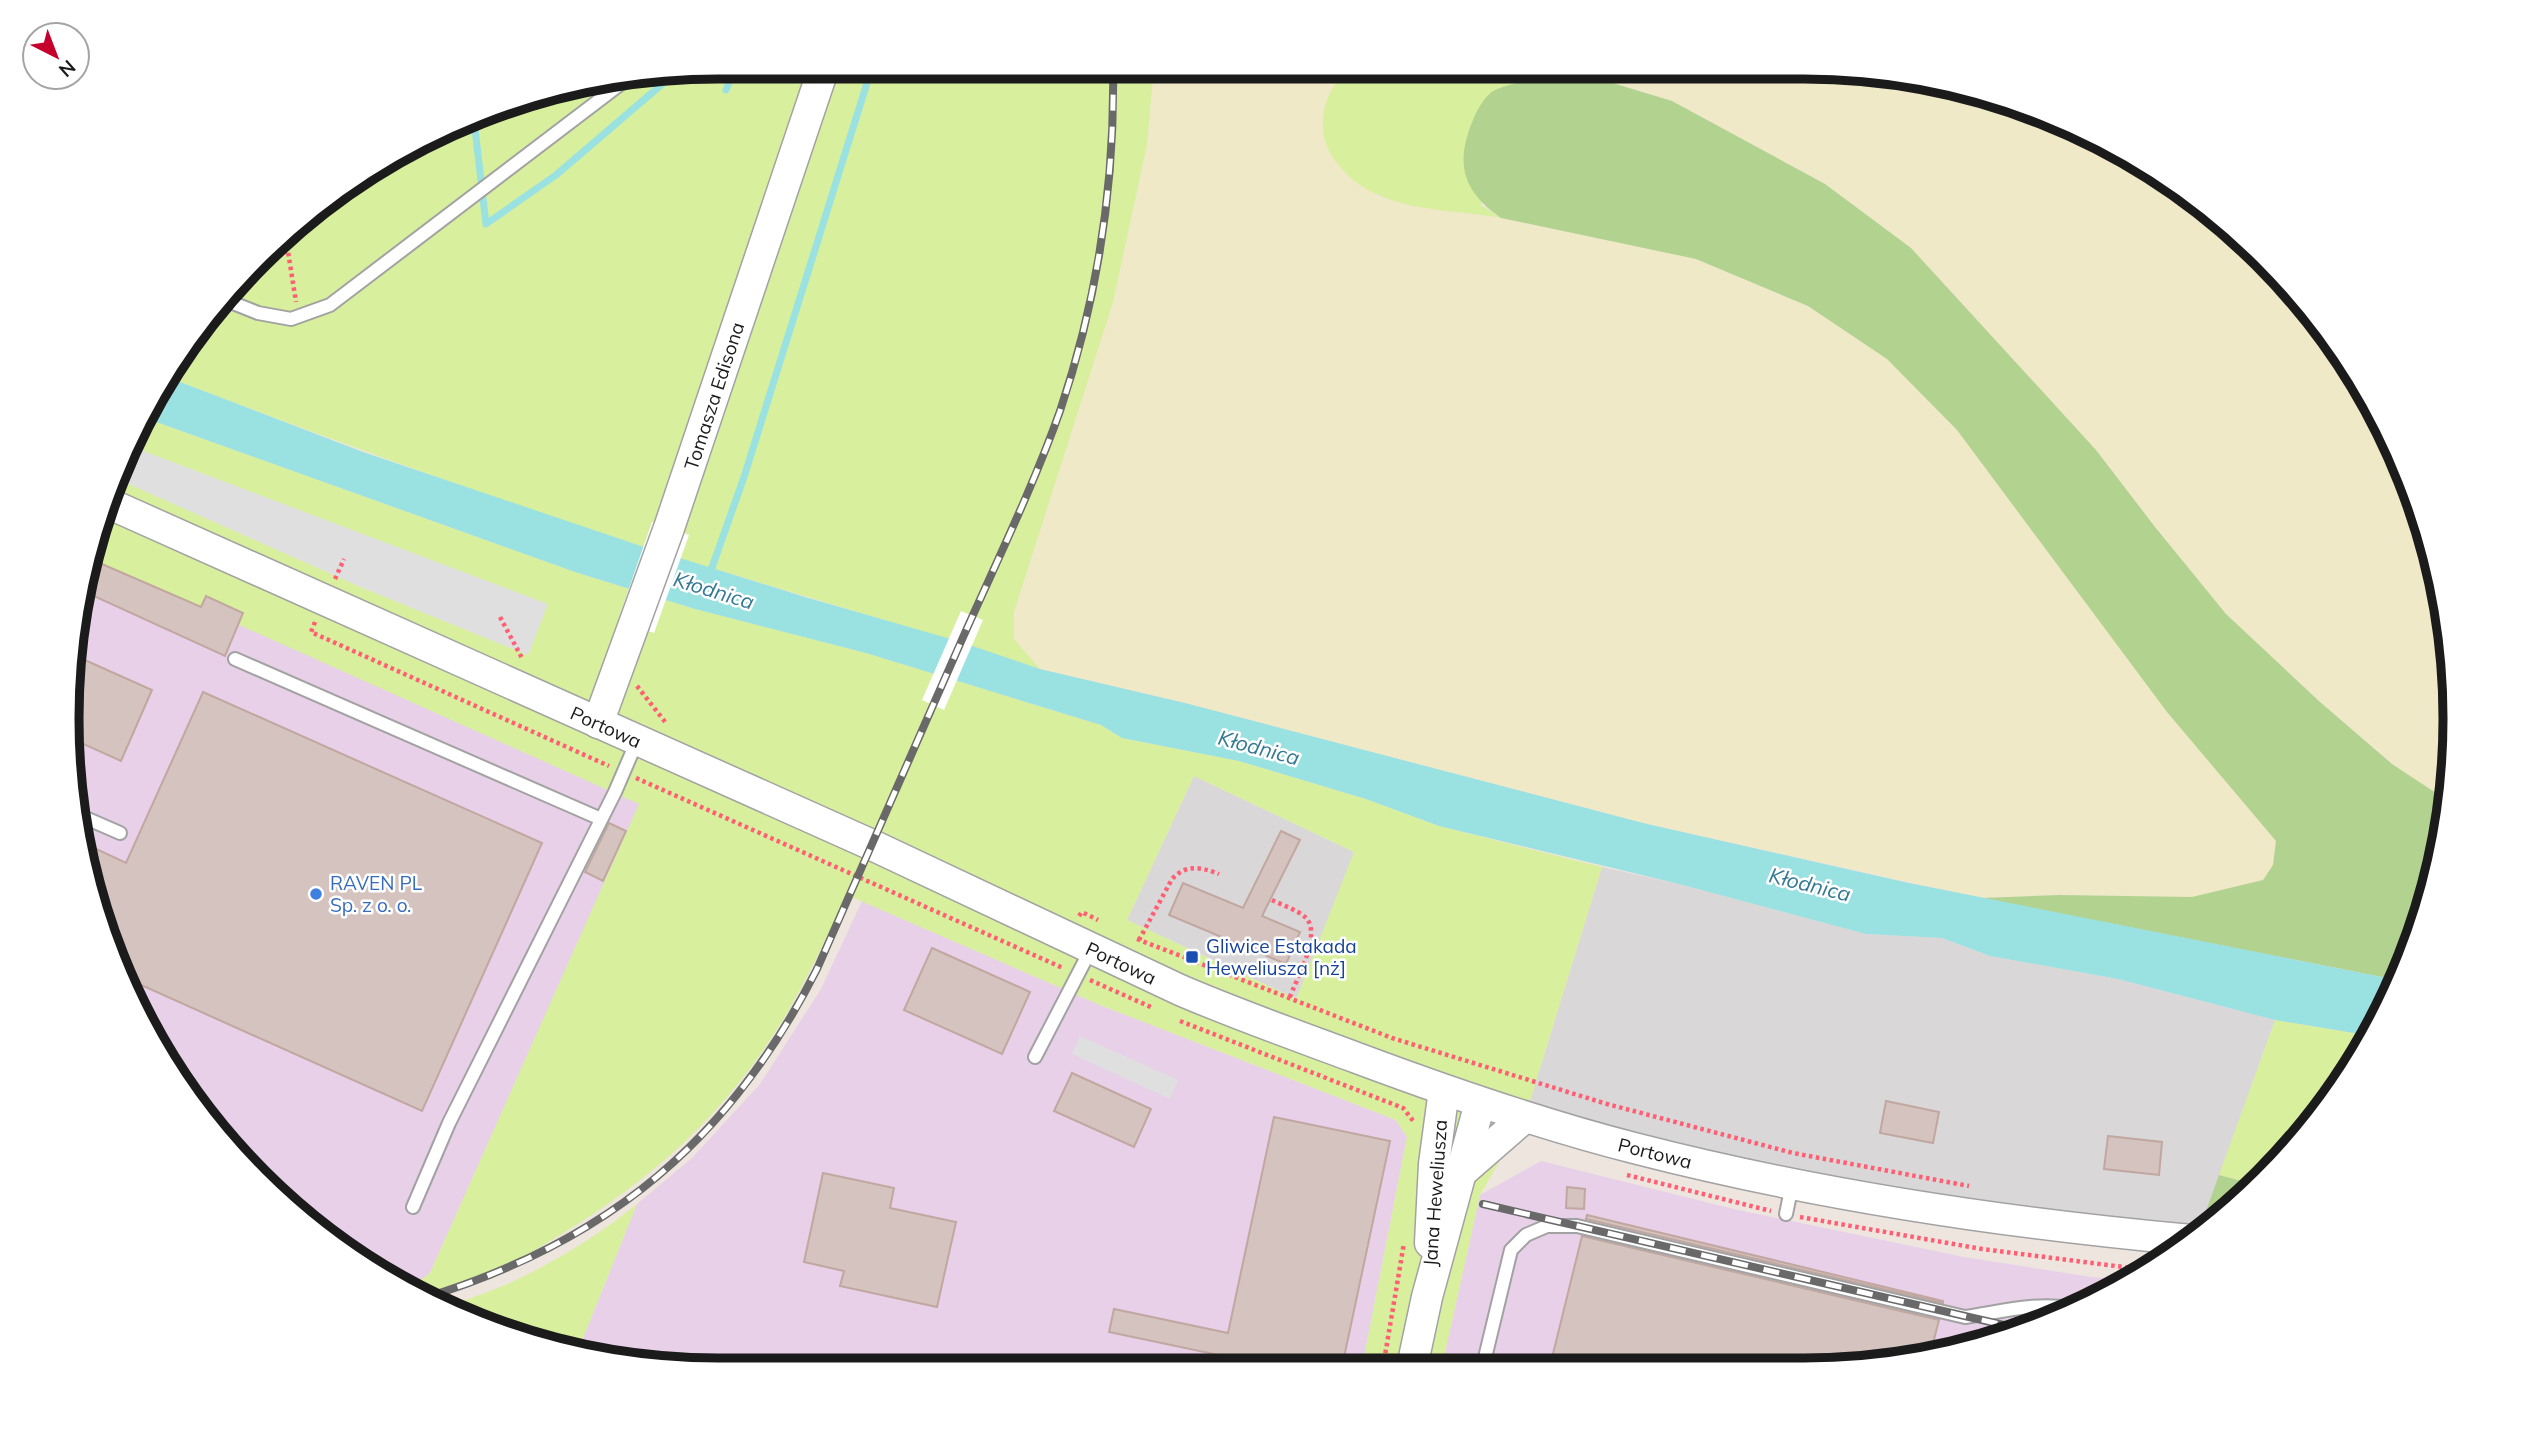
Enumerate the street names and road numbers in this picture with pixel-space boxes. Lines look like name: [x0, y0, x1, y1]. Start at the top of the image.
street label: Tomasza Edisona: [679, 319, 749, 473]
street label: Portowa: [567, 701, 645, 753]
street label: Portowa: [1082, 936, 1160, 990]
street label: Jana Heweliusza: [1418, 1119, 1452, 1267]
street label: Portowa: [1616, 1132, 1694, 1174]

